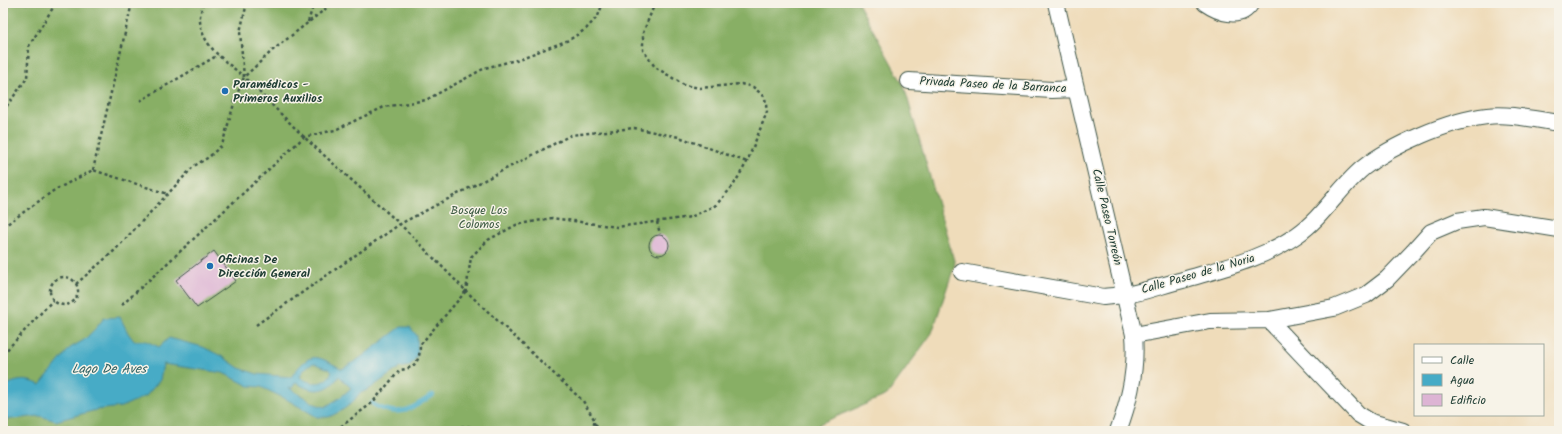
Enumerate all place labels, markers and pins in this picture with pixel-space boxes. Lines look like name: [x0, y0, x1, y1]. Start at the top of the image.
place label: Paramédicos - Primeros Auxilios: [233, 75, 323, 108]
marker: Paramédicos - Primeros Auxilios: [220, 86, 230, 96]
place label: Oficinas De Dirección General: [218, 250, 311, 283]
marker: Oficinas De Dirección General: [205, 261, 215, 271]

